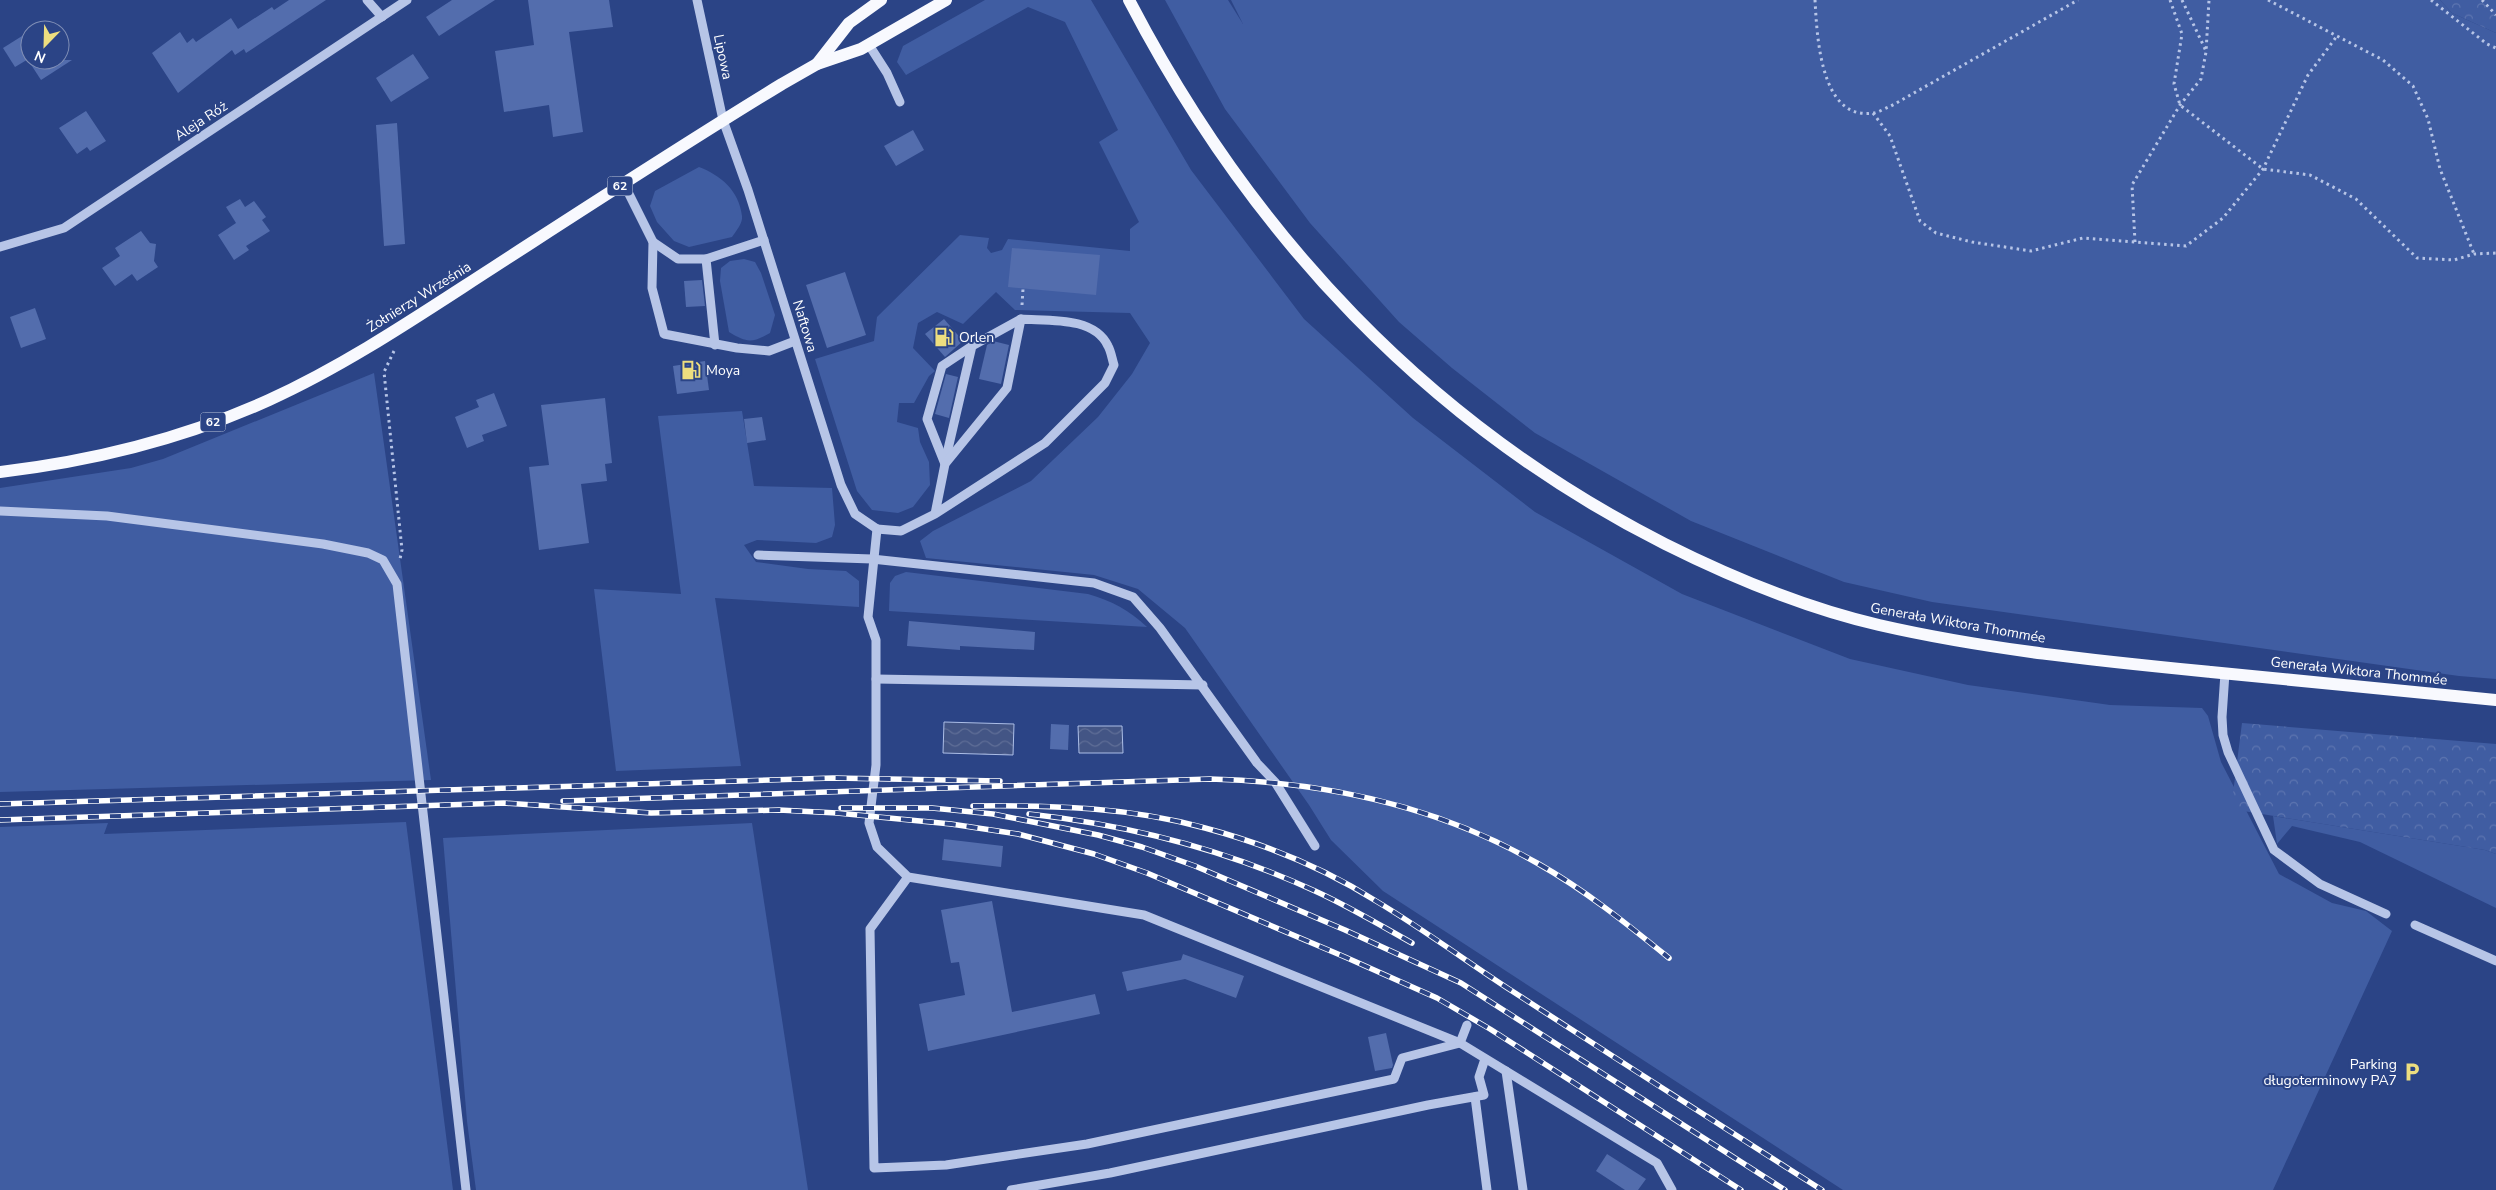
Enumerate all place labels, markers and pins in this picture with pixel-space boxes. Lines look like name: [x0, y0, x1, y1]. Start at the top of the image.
fuel station icon: Orlen: [933, 326, 955, 348]
place label: Orlen: [959, 328, 994, 347]
fuel station icon: Moya: [680, 359, 702, 381]
place label: Moya: [706, 361, 740, 380]
place label: Parking długoterminowy PA7: [2263, 1055, 2397, 1090]
parking icon: Parking długoterminowy PA7: [2401, 1061, 2423, 1083]

